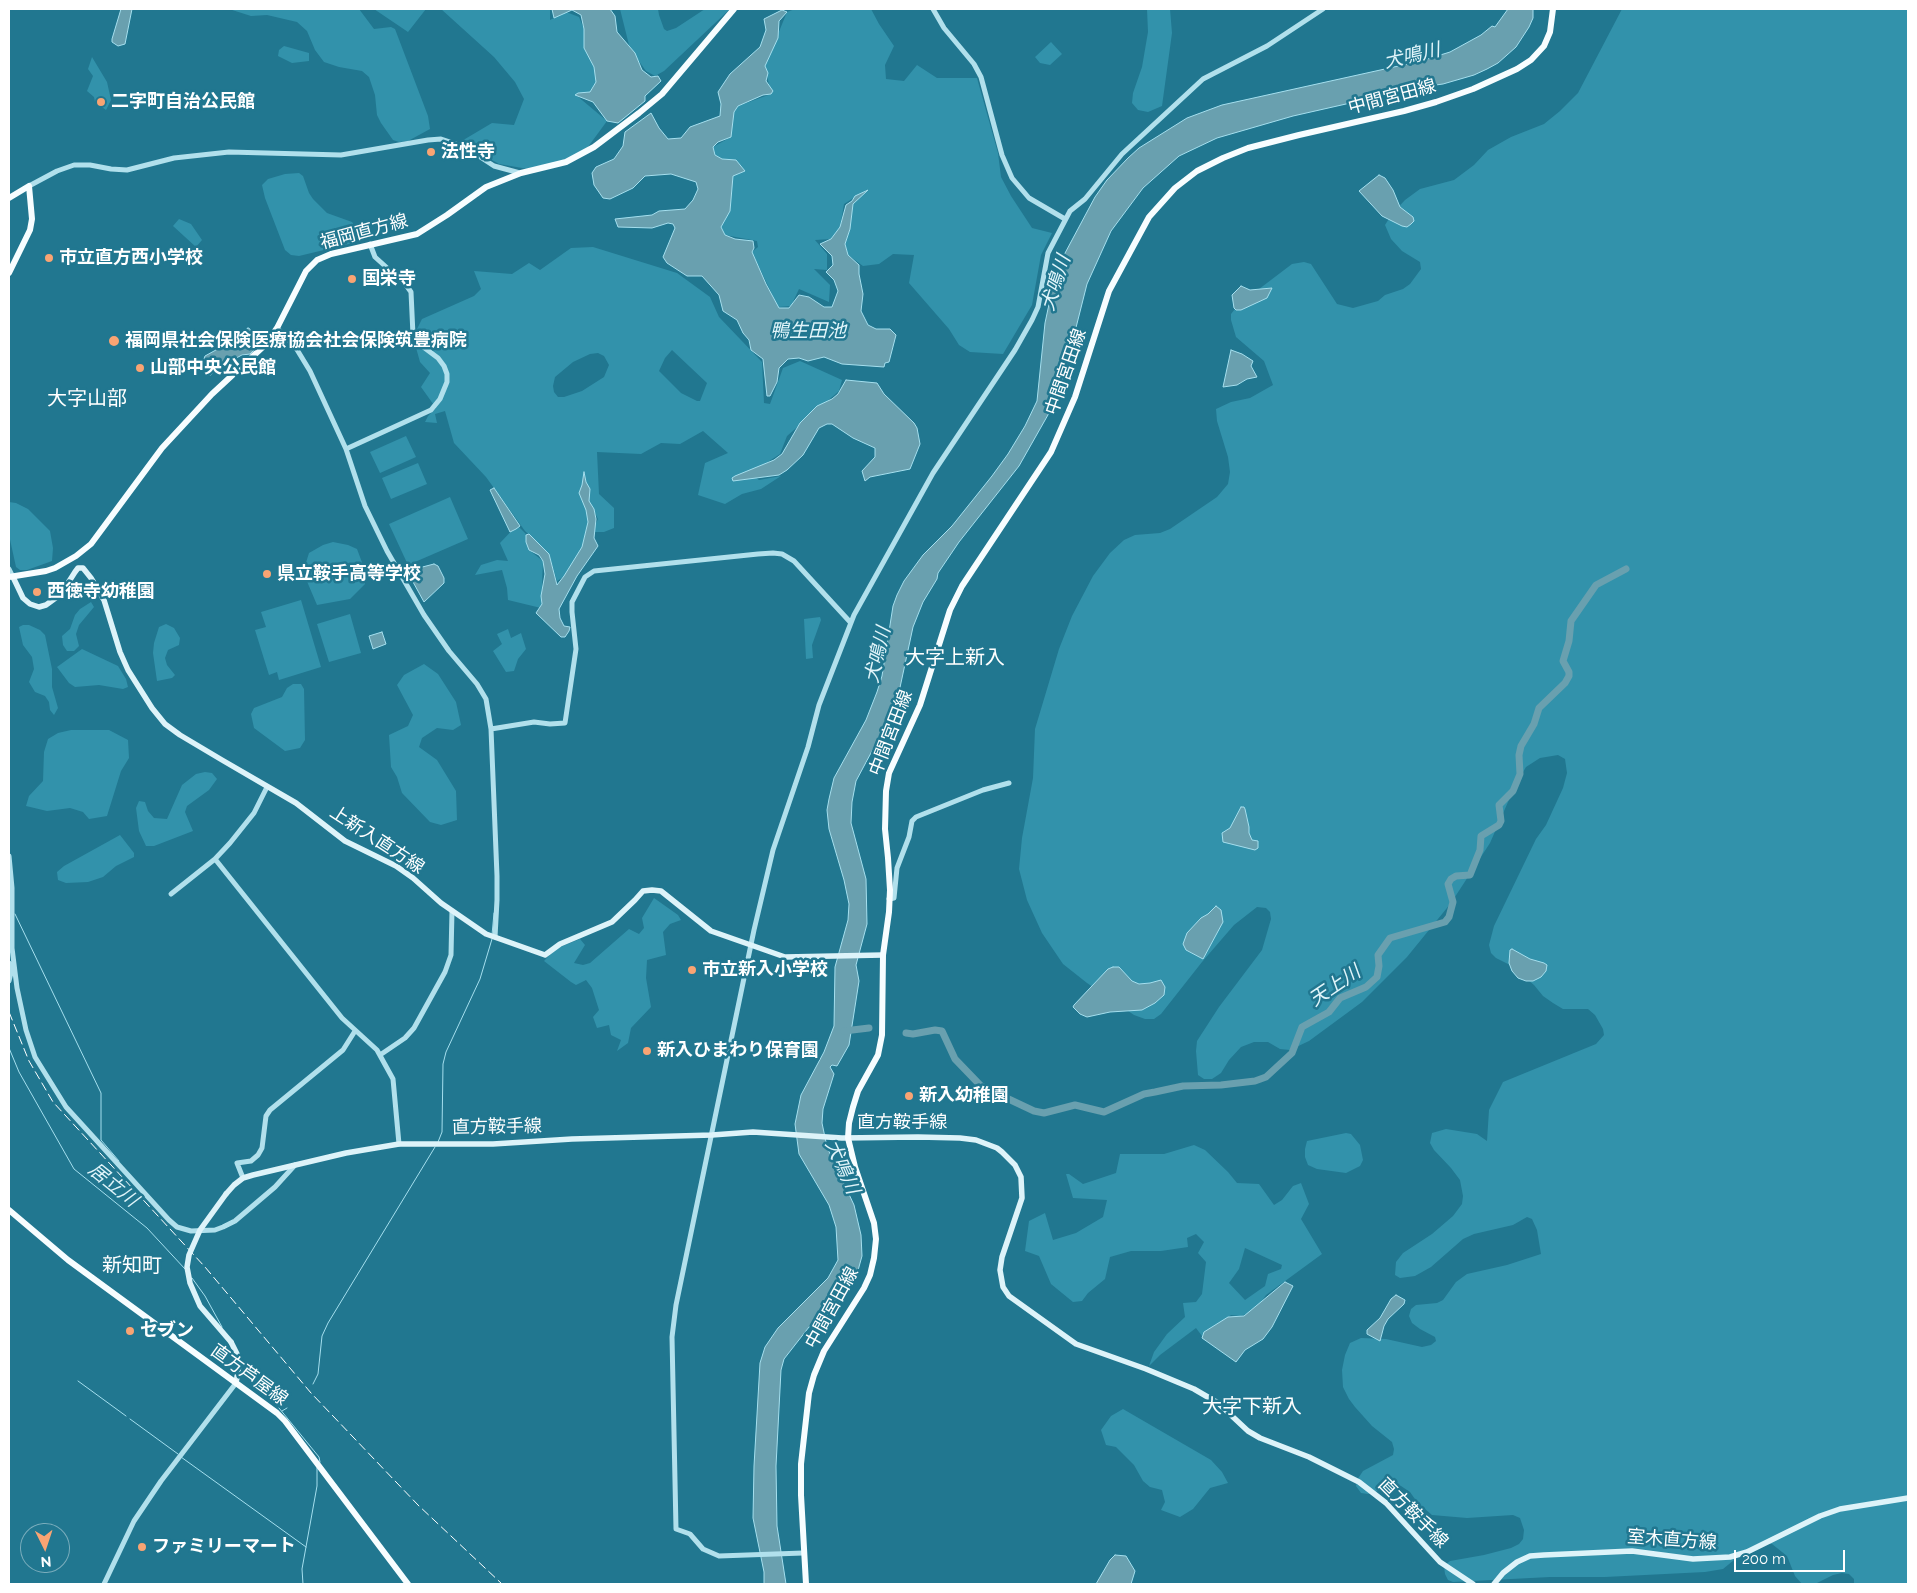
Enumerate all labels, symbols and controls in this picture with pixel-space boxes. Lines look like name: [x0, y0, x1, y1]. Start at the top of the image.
water label: 犬鳴川: [1382, 38, 1442, 74]
street label: 中間宮田線: [1346, 75, 1438, 119]
place label: 二字町自治公民館: [111, 91, 255, 113]
marker: 二字町自治公民館: [95, 96, 107, 108]
place label: 法性寺: [441, 141, 495, 163]
marker: 法性寺: [425, 146, 437, 158]
street label: 福岡直方線: [318, 210, 410, 254]
place label: 市立直方西小学校: [59, 247, 203, 269]
marker: 市立直方西小学校: [43, 252, 55, 264]
water label: 犬鳴川: [1036, 252, 1076, 314]
place label: 国栄寺: [362, 268, 416, 290]
marker: 国栄寺: [346, 273, 358, 285]
water label: 鴨生田池: [770, 320, 846, 342]
street label: 中間宮田線: [1041, 326, 1091, 418]
place label: 福岡県社会保険医療協会社会保険筑豊病院: [125, 330, 467, 352]
marker: 福岡県社会保険医療協会社会保険筑豊病院: [107, 334, 121, 348]
place label: 山部中央公民館: [150, 357, 276, 379]
marker: 山部中央公民館: [134, 362, 146, 374]
district label: 大字山部: [47, 387, 127, 411]
place label: 県立鞍手高等学校: [277, 563, 421, 585]
marker: 県立鞍手高等学校: [261, 568, 273, 580]
place label: 西徳寺幼稚園: [47, 581, 155, 603]
marker: 西徳寺幼稚園: [31, 586, 43, 598]
water label: 犬鳴川: [860, 625, 896, 685]
district label: 大字上新入: [905, 646, 1005, 670]
street label: 中間宮田線: [865, 687, 917, 779]
street label: 上新入直方線: [326, 802, 428, 878]
place label: 市立新入小学校: [702, 959, 828, 981]
water label: 天上川: [1305, 961, 1365, 1011]
marker: 市立新入小学校: [686, 964, 698, 976]
place label: 新入ひまわり保育園: [657, 1040, 819, 1062]
marker: 新入ひまわり保育園: [641, 1045, 653, 1057]
place label: 新入幼稚園: [919, 1085, 1009, 1107]
marker: 新入幼稚園: [903, 1090, 915, 1102]
street label: 直方鞍手線: [857, 1112, 947, 1134]
street label: 直方鞍手線: [452, 1115, 542, 1139]
water label: 犬鳴川: [820, 1136, 864, 1198]
water label: 居立川: [84, 1158, 142, 1212]
district label: 新知町: [102, 1254, 162, 1278]
street label: 中間宮田線: [801, 1263, 863, 1353]
place label: セブン: [140, 1320, 194, 1342]
marker: セブン: [124, 1325, 136, 1337]
street label: 直方芦屋線: [206, 1340, 292, 1410]
district label: 大字下新入: [1202, 1395, 1302, 1419]
street label: 直方鞍手線: [1374, 1474, 1452, 1552]
north arrow: [20, 1523, 70, 1573]
street label: 室木直方線: [1626, 1526, 1718, 1554]
place label: ファミリーマート: [152, 1536, 296, 1558]
scale bar: [1737, 1540, 1848, 1572]
marker: ファミリーマート: [136, 1541, 148, 1553]
text: 200 m: [1742, 1550, 1786, 1568]
text: N: [40, 1554, 52, 1570]

